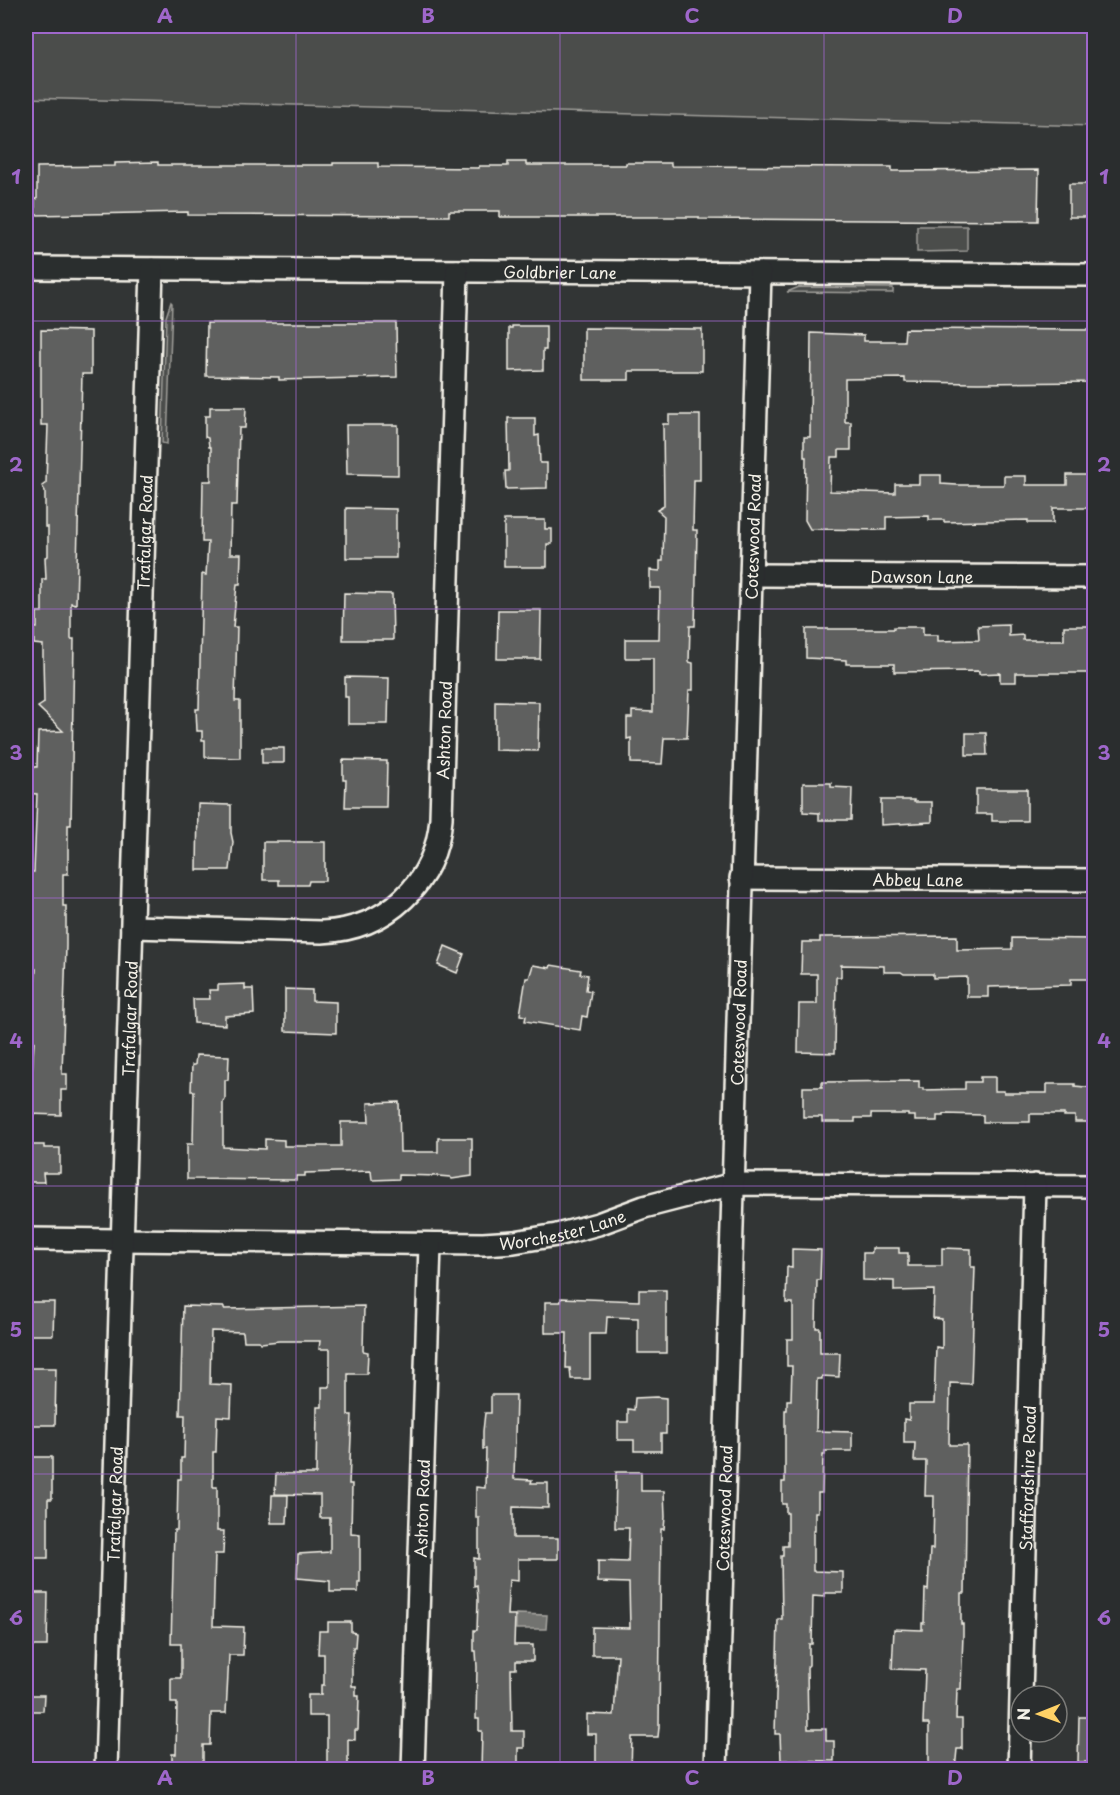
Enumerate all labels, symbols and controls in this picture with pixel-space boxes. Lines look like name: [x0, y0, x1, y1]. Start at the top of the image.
text: A: [157, 0, 173, 30]
text: B: [421, 0, 435, 30]
text: C: [684, 0, 700, 30]
text: D: [947, 0, 963, 30]
text: 1: [11, 161, 21, 191]
text: 1: [1099, 161, 1109, 191]
street label: Goldbrier Lane: [503, 259, 617, 284]
text: 2: [9, 449, 23, 479]
text: 2: [1097, 449, 1111, 479]
street label: Coteswood Road: [738, 473, 766, 600]
street label: Trafalgar Road: [130, 474, 158, 591]
street label: Dawson Lane: [870, 564, 974, 588]
street label: Ashton Road: [430, 680, 457, 780]
text: 3: [9, 737, 23, 767]
text: 3: [1097, 737, 1111, 767]
street label: Abbey Lane: [872, 867, 964, 891]
street label: Coteswood Road: [724, 959, 752, 1086]
street label: Trafalgar Road: [115, 960, 143, 1077]
text: 4: [9, 1025, 23, 1055]
text: 4: [1097, 1025, 1111, 1055]
street label: Worchester Lane: [499, 1203, 629, 1255]
text: 5: [10, 1314, 22, 1344]
text: 5: [1098, 1314, 1110, 1344]
street label: Staffordshire Road: [1013, 1405, 1041, 1551]
street label: Coteswood Road: [710, 1445, 738, 1572]
street label: Trafalgar Road: [100, 1446, 128, 1563]
street label: Ashton Road: [408, 1458, 435, 1558]
text: 6: [9, 1602, 23, 1632]
text: 6: [1097, 1602, 1111, 1632]
north arrow: [1009, 1684, 1069, 1744]
text: N: [1011, 1708, 1035, 1721]
text: A: [157, 1762, 173, 1792]
text: B: [421, 1762, 435, 1792]
text: C: [684, 1762, 700, 1792]
text: D: [947, 1762, 963, 1792]

